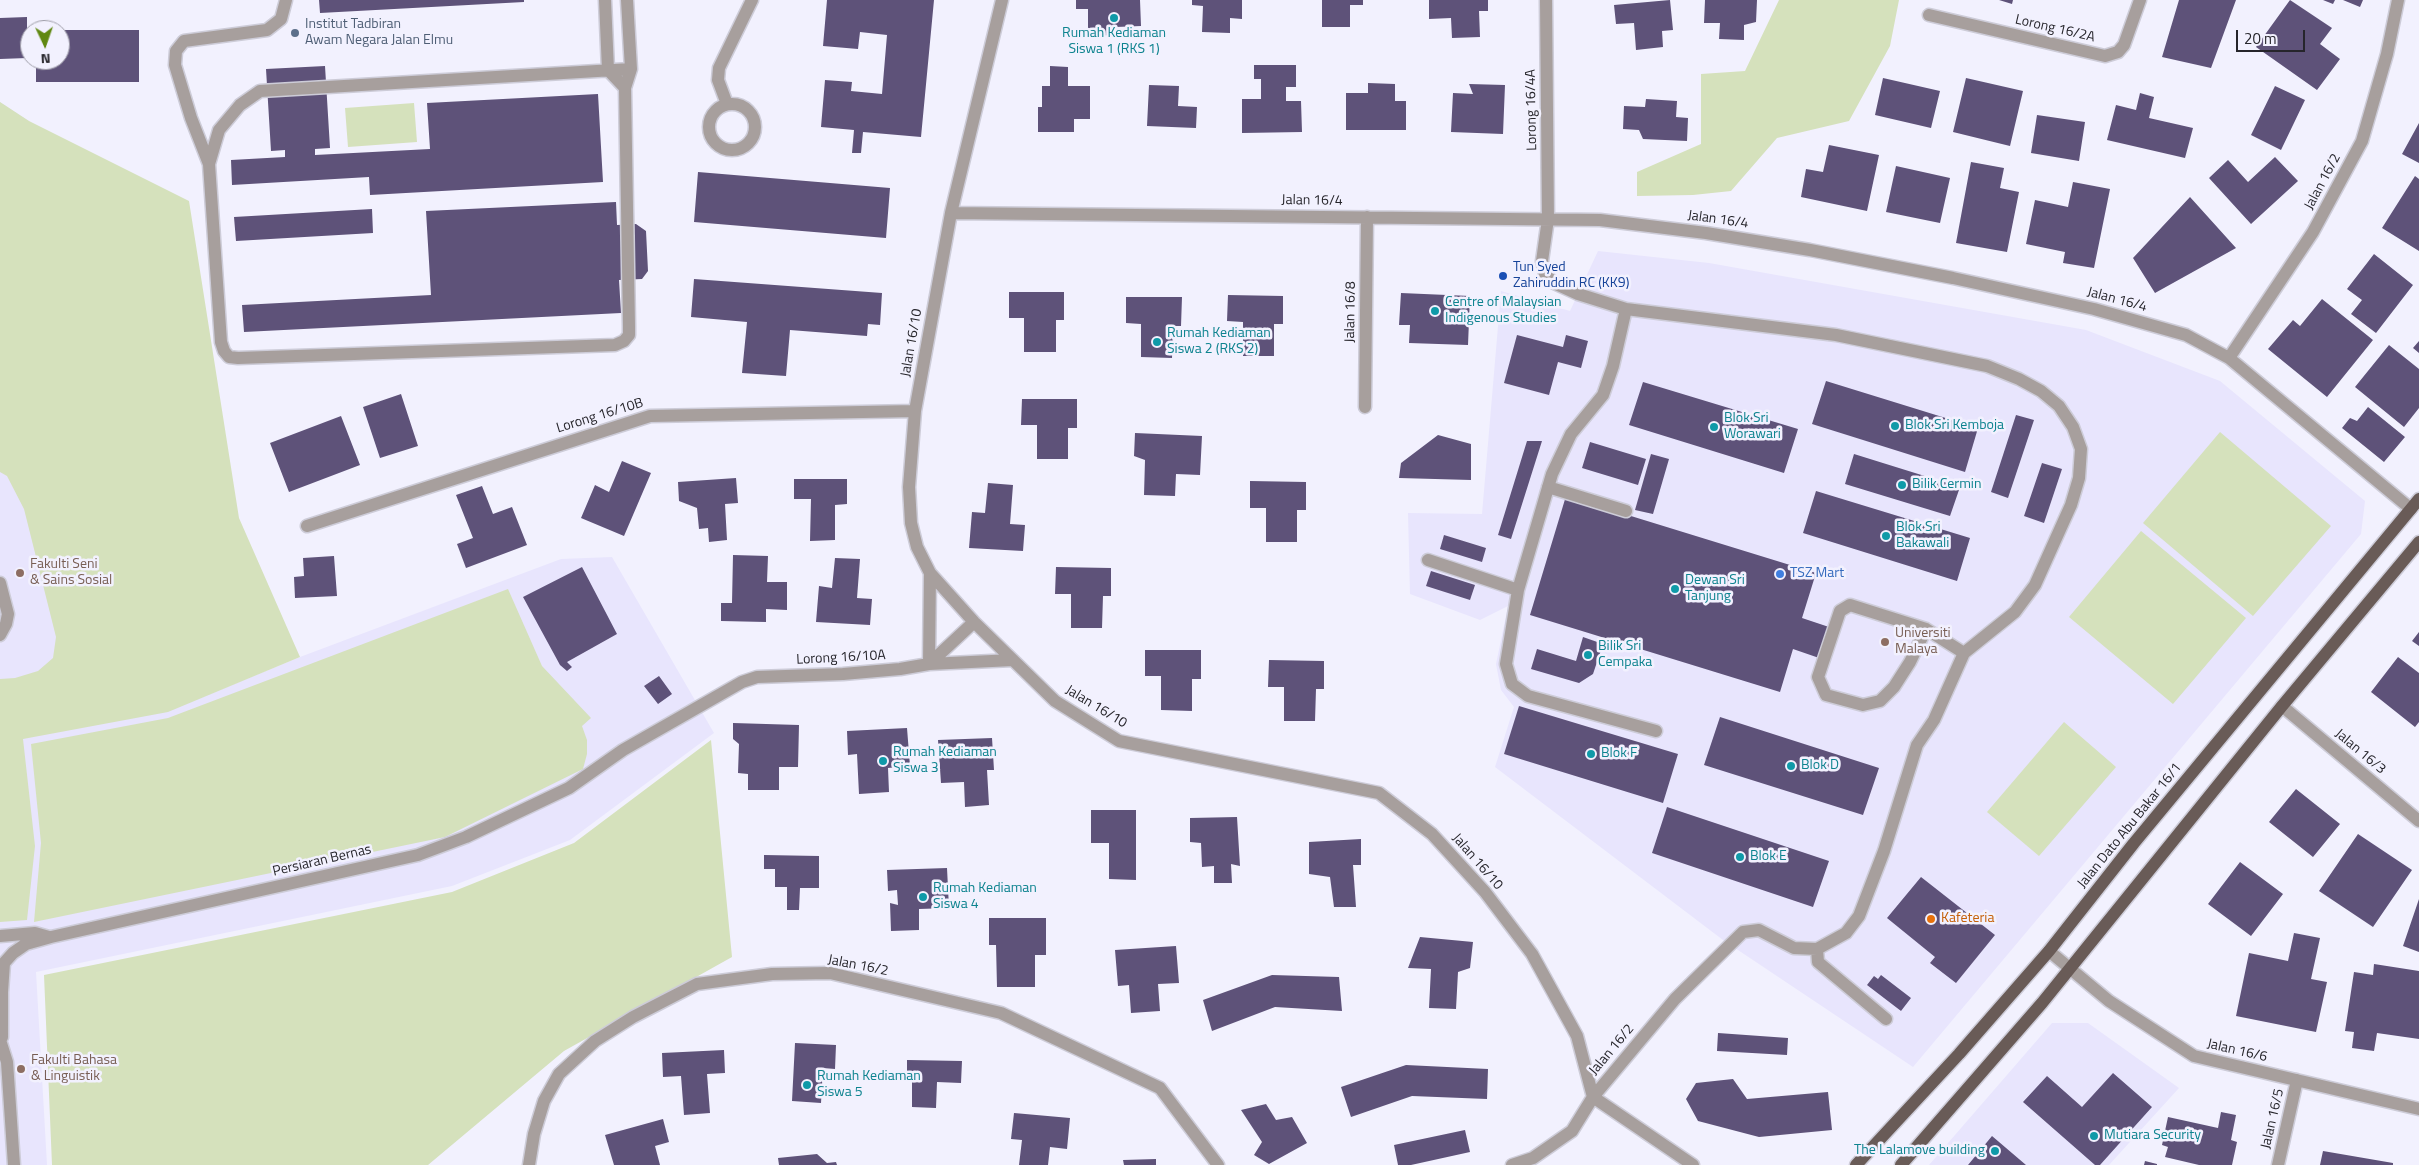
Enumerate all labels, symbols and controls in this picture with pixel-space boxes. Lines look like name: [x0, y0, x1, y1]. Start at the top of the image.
marker: Rumah Kediaman Siswa 1 (RKS 1): [1108, 12, 1120, 24]
street label: Lorong 16/2A: [2013, 12, 2097, 46]
place label: Institut Tadbiran Awam Negara Jalan Elmu: [305, 17, 453, 49]
north arrow: [20, 20, 70, 70]
scale bar: [2239, 20, 2308, 52]
place label: Rumah Kediaman Siswa 1 (RKS 1): [1062, 26, 1166, 58]
marker: Institut Tadbiran Awam Negara Jalan Elmu: [289, 27, 301, 39]
text: 20 m: [2244, 27, 2277, 50]
text: N: [40, 49, 51, 70]
street label: Lorong 16/4A: [1523, 69, 1541, 151]
street label: Jalan 16/2: [2301, 151, 2345, 213]
street label: Jalan 16/4: [1281, 192, 1343, 210]
street label: Jalan 16/4: [1687, 207, 1749, 233]
place label: Tun Syed Zahiruddin RC (KK9): [1513, 260, 1629, 292]
marker: Tun Syed Zahiruddin RC (KK9): [1497, 270, 1509, 282]
street label: Jalan 16/8: [1342, 281, 1360, 343]
street label: Jalan 16/4: [2085, 284, 2149, 316]
place label: Centre of Malaysian Indigenous Studies: [1445, 295, 1562, 328]
marker: Centre of Malaysian Indigenous Studies: [1429, 305, 1441, 317]
street label: Jalan 16/10: [898, 308, 926, 378]
place label: Rumah Kediaman Siswa 2 (RKS 2): [1167, 326, 1271, 358]
marker: Rumah Kediaman Siswa 2 (RKS 2): [1151, 336, 1163, 348]
street label: Lorong 16/10B: [555, 395, 645, 437]
place label: Blok Sri Worawari: [1724, 411, 1781, 444]
place label: Blok Sri Kemboja: [1905, 418, 2004, 434]
marker: Blok Sri Kemboja: [1889, 420, 1901, 432]
marker: Blok Sri Worawari: [1708, 421, 1720, 433]
place label: Bilik Cermin: [1912, 477, 1981, 493]
marker: Bilik Cermin: [1896, 479, 1908, 491]
place label: Blok Sri Bakawali: [1896, 520, 1949, 552]
marker: Blok Sri Bakawali: [1880, 530, 1892, 542]
place label: Fakulti Seni & Sains Sosial: [30, 557, 112, 590]
place label: TSZ Mart: [1790, 566, 1844, 582]
marker: Fakulti Seni & Sains Sosial: [14, 567, 26, 579]
marker: TSZ Mart: [1774, 568, 1786, 580]
place label: Dewan Sri Tanjung: [1685, 573, 1745, 606]
marker: Dewan Sri Tanjung: [1669, 583, 1681, 595]
place label: Universiti Malaya: [1895, 626, 1951, 658]
marker: Universiti Malaya: [1879, 636, 1891, 648]
place label: Bilik Sri Cempaka: [1598, 639, 1652, 672]
street label: Lorong 16/10A: [796, 647, 886, 669]
marker: Bilik Sri Cempaka: [1582, 649, 1594, 661]
street label: Jalan 16/10: [1062, 682, 1130, 732]
street label: Jalan 16/3: [2331, 726, 2389, 778]
place label: Rumah Kediaman Siswa 3: [893, 745, 997, 778]
place label: Blok F: [1601, 746, 1637, 762]
marker: Blok F: [1585, 748, 1597, 760]
marker: Rumah Kediaman Siswa 3: [877, 755, 889, 767]
place label: Blok D: [1801, 758, 1839, 774]
marker: Blok D: [1785, 760, 1797, 772]
street label: Jalan Dato Abu Bakar 16/1: [2074, 760, 2186, 892]
street label: Jalan 16/10: [1448, 830, 1506, 894]
street label: Persiaran Bernas: [271, 841, 373, 881]
place label: Blok E: [1750, 849, 1787, 865]
marker: Blok E: [1734, 851, 1746, 863]
place label: Rumah Kediaman Siswa 4: [933, 881, 1037, 914]
marker: Rumah Kediaman Siswa 4: [917, 891, 929, 903]
place label: Kafeteria: [1941, 911, 1994, 927]
marker: Kafeteria: [1925, 913, 1937, 925]
street label: Jalan 16/2: [826, 952, 890, 980]
street label: Jalan 16/2: [1586, 1021, 1638, 1079]
street label: Jalan 16/6: [2205, 1036, 2269, 1066]
place label: Fakulti Bahasa & Linguistik: [31, 1053, 117, 1086]
marker: Fakulti Bahasa & Linguistik: [15, 1063, 27, 1075]
place label: Rumah Kediaman Siswa 5: [817, 1069, 921, 1102]
marker: Rumah Kediaman Siswa 5: [801, 1079, 813, 1091]
street label: Jalan 16/5: [2258, 1087, 2288, 1151]
place label: Mutiara Security: [2104, 1128, 2201, 1144]
marker: Mutiara Security: [2088, 1130, 2100, 1142]
place label: The Lalamove building: [1854, 1143, 1985, 1159]
marker: The Lalamove building: [1989, 1145, 2001, 1157]

